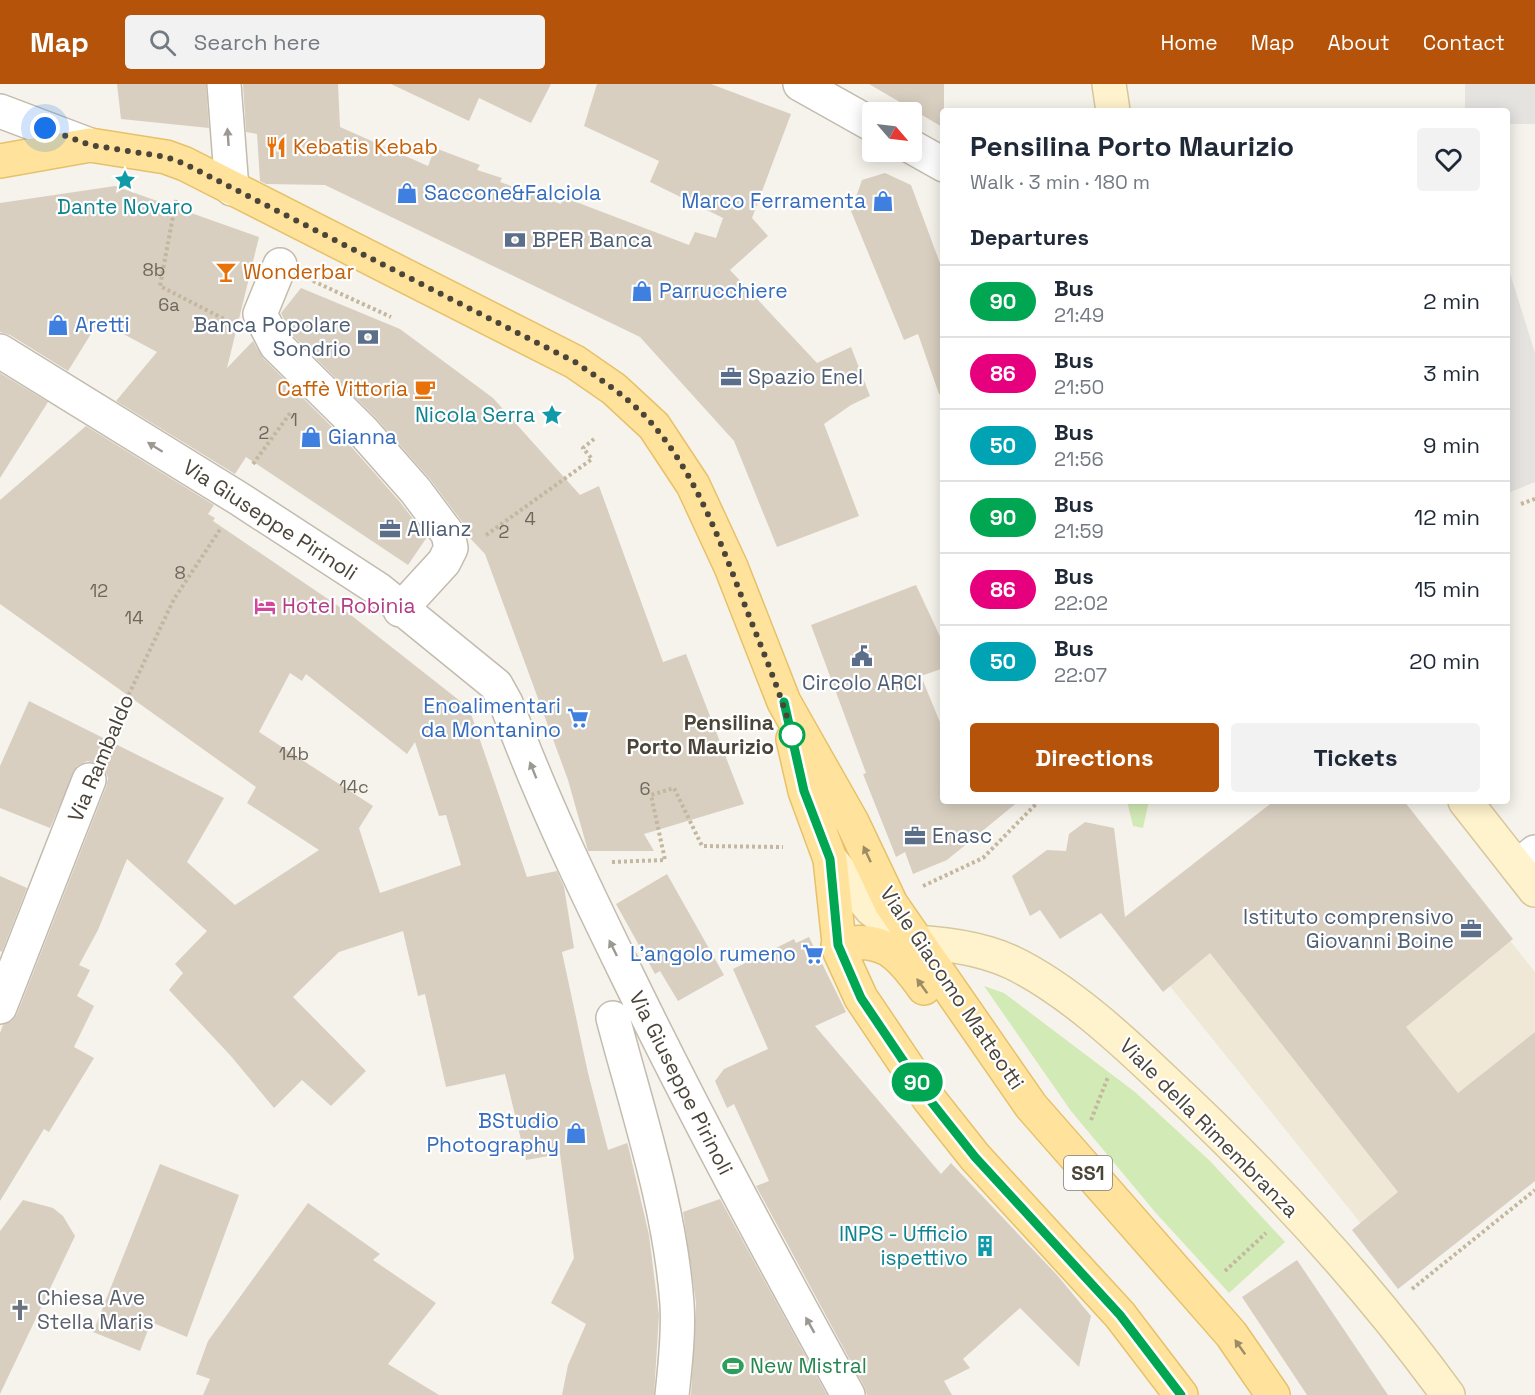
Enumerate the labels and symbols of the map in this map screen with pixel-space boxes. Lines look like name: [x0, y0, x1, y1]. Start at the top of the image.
north arrow: [862, 102, 922, 162]
your location: [30, 113, 60, 143]
one-way arrow: [223, 127, 232, 146]
place label: Kebatis Kebab: [293, 133, 438, 160]
restaurant icon: Kebatis Kebab: [264, 135, 288, 159]
place icon: Dante Novaro: [113, 168, 137, 192]
place label: Saccone&Falciola: [424, 179, 601, 206]
shop icon: Saccone&Falciola: [395, 181, 419, 205]
place label: Marco Ferramenta: [681, 187, 866, 214]
shop icon: Marco Ferramenta: [871, 189, 895, 213]
place label: Dante Novaro: [57, 193, 193, 220]
place label: BPER Banca: [532, 226, 652, 253]
bank icon: BPER Banca: [503, 228, 527, 252]
house number: 8b: [143, 258, 165, 281]
place label: Wonderbar: [243, 258, 354, 285]
bar icon: Wonderbar: [214, 260, 238, 284]
place label: Parrucchiere: [659, 277, 788, 304]
shop icon: Parrucchiere: [630, 279, 654, 303]
house number: 6a: [158, 293, 180, 316]
place label: Aretti: [75, 311, 130, 338]
place label: Banca Popolare Sondrio: [193, 311, 351, 362]
shop icon: Aretti: [46, 313, 70, 337]
bank icon: Banca Popolare Sondrio: [356, 325, 380, 349]
place label: Spazio Enel: [748, 363, 863, 390]
office icon: Spazio Enel: [719, 365, 743, 389]
place label: Caffè Vittoria: [277, 375, 408, 402]
cafe icon: Caffè Vittoria: [413, 377, 437, 401]
place label: Nicola Serra: [415, 401, 535, 428]
place icon: Nicola Serra: [540, 403, 564, 427]
house number: 1: [290, 408, 298, 431]
house number: 2: [259, 421, 269, 444]
place label: Gianna: [328, 423, 397, 450]
shop icon: Gianna: [299, 425, 323, 449]
one-way arrow: [147, 441, 163, 452]
street label: Via Giuseppe Pirinoli: [178, 453, 363, 586]
house number: 4: [524, 507, 536, 530]
place label: Allianz: [407, 515, 472, 542]
office icon: Allianz: [378, 517, 402, 541]
house number: 2: [499, 520, 509, 543]
house number: 8: [174, 561, 186, 584]
house number: 12: [90, 579, 108, 602]
place label: Hotel Robinia: [282, 592, 416, 619]
hotel icon: Hotel Robinia: [253, 594, 277, 618]
house number: 14: [125, 606, 143, 629]
public building icon: Circolo ARCI: [850, 644, 874, 668]
place label: Circolo ARCI: [802, 669, 922, 696]
street label: Via Rambaldo: [61, 690, 140, 826]
place label: Enoalimentari da Montanino: [421, 692, 561, 743]
supermarket icon: Enoalimentari da Montanino: [566, 706, 590, 730]
place label: Pensilina Porto Maurizio: [626, 709, 774, 760]
marker: Pensilina Porto Maurizio: [779, 722, 805, 748]
house number: 14b: [279, 742, 309, 765]
one-way arrow: [528, 761, 538, 779]
house number: 14c: [339, 775, 369, 798]
house number: 6: [639, 777, 651, 800]
place label: Enasc: [932, 822, 992, 849]
office icon: Enasc: [903, 824, 927, 848]
one-way arrow: [863, 846, 872, 863]
street label: Viale Giacomo Matteotti: [874, 881, 1031, 1095]
place label: Istituto comprensivo Giovanni Boine: [1243, 903, 1454, 954]
office icon: Istituto comprensivo Giovanni Boine: [1459, 917, 1483, 941]
one-way arrow: [609, 939, 618, 956]
place label: L'angolo rumeno: [630, 940, 796, 967]
supermarket icon: L'angolo rumeno: [801, 942, 825, 966]
one-way arrow: [916, 978, 928, 994]
street label: Via Giuseppe Pirinoli: [623, 986, 740, 1179]
street label: Viale della Rimembranza: [1114, 1032, 1305, 1223]
line badge: 90: [890, 1062, 944, 1102]
place label: BStudio Photography: [426, 1107, 559, 1158]
shop icon: BStudio Photography: [564, 1121, 588, 1145]
road number: SS1: [1064, 1156, 1112, 1190]
place label: INPS - Ufficio ispettivo: [839, 1220, 968, 1271]
building icon: INPS - Ufficio ispettivo: [973, 1234, 997, 1258]
place label: Chiesa Ave Stella Maris: [37, 1284, 154, 1335]
church icon: Chiesa Ave Stella Maris: [8, 1298, 32, 1322]
one-way arrow: [805, 1317, 815, 1334]
one-way arrow: [1235, 1339, 1246, 1355]
place label: New Mistral: [750, 1352, 867, 1379]
sports icon: New Mistral: [721, 1354, 745, 1378]

